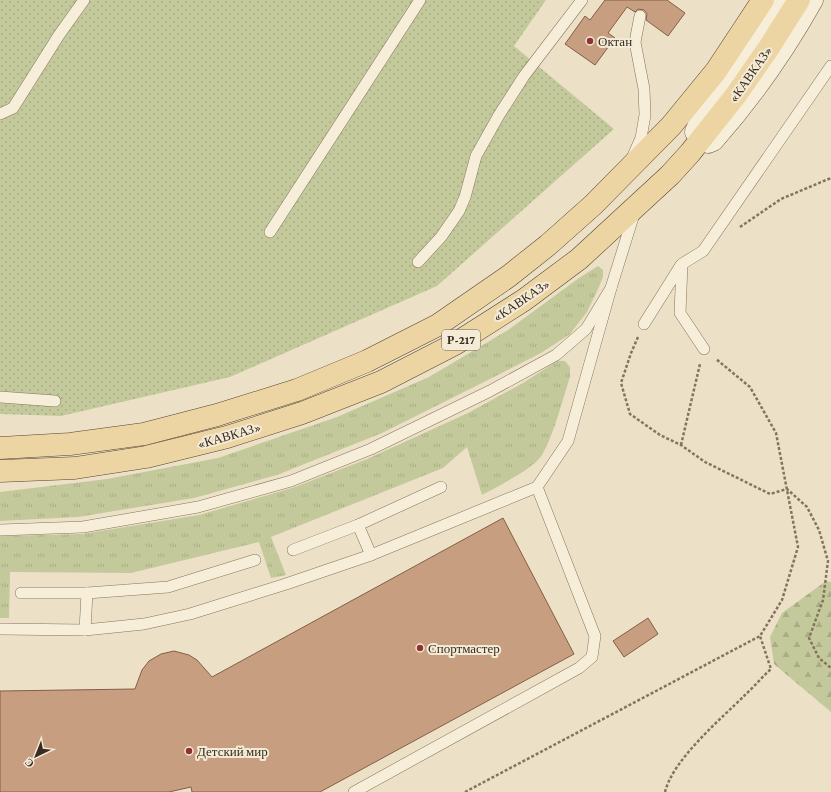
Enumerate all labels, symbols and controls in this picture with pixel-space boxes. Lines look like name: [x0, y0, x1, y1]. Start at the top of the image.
place label: Октан: [598, 34, 632, 49]
marker: Октан: [585, 36, 595, 46]
street label: «КАВКАЗ»: [726, 43, 775, 105]
street label: «КАВКАЗ»: [490, 276, 552, 325]
road number: Р-217: [442, 330, 480, 350]
street label: «КАВКАЗ»: [196, 419, 263, 452]
place label: Спортмастер: [428, 641, 500, 656]
marker: Спортмастер: [415, 643, 425, 653]
north arrow: [16, 736, 56, 776]
place label: Детский мир: [197, 744, 268, 759]
marker: Детский мир: [184, 746, 194, 756]
text: С: [22, 756, 36, 770]

